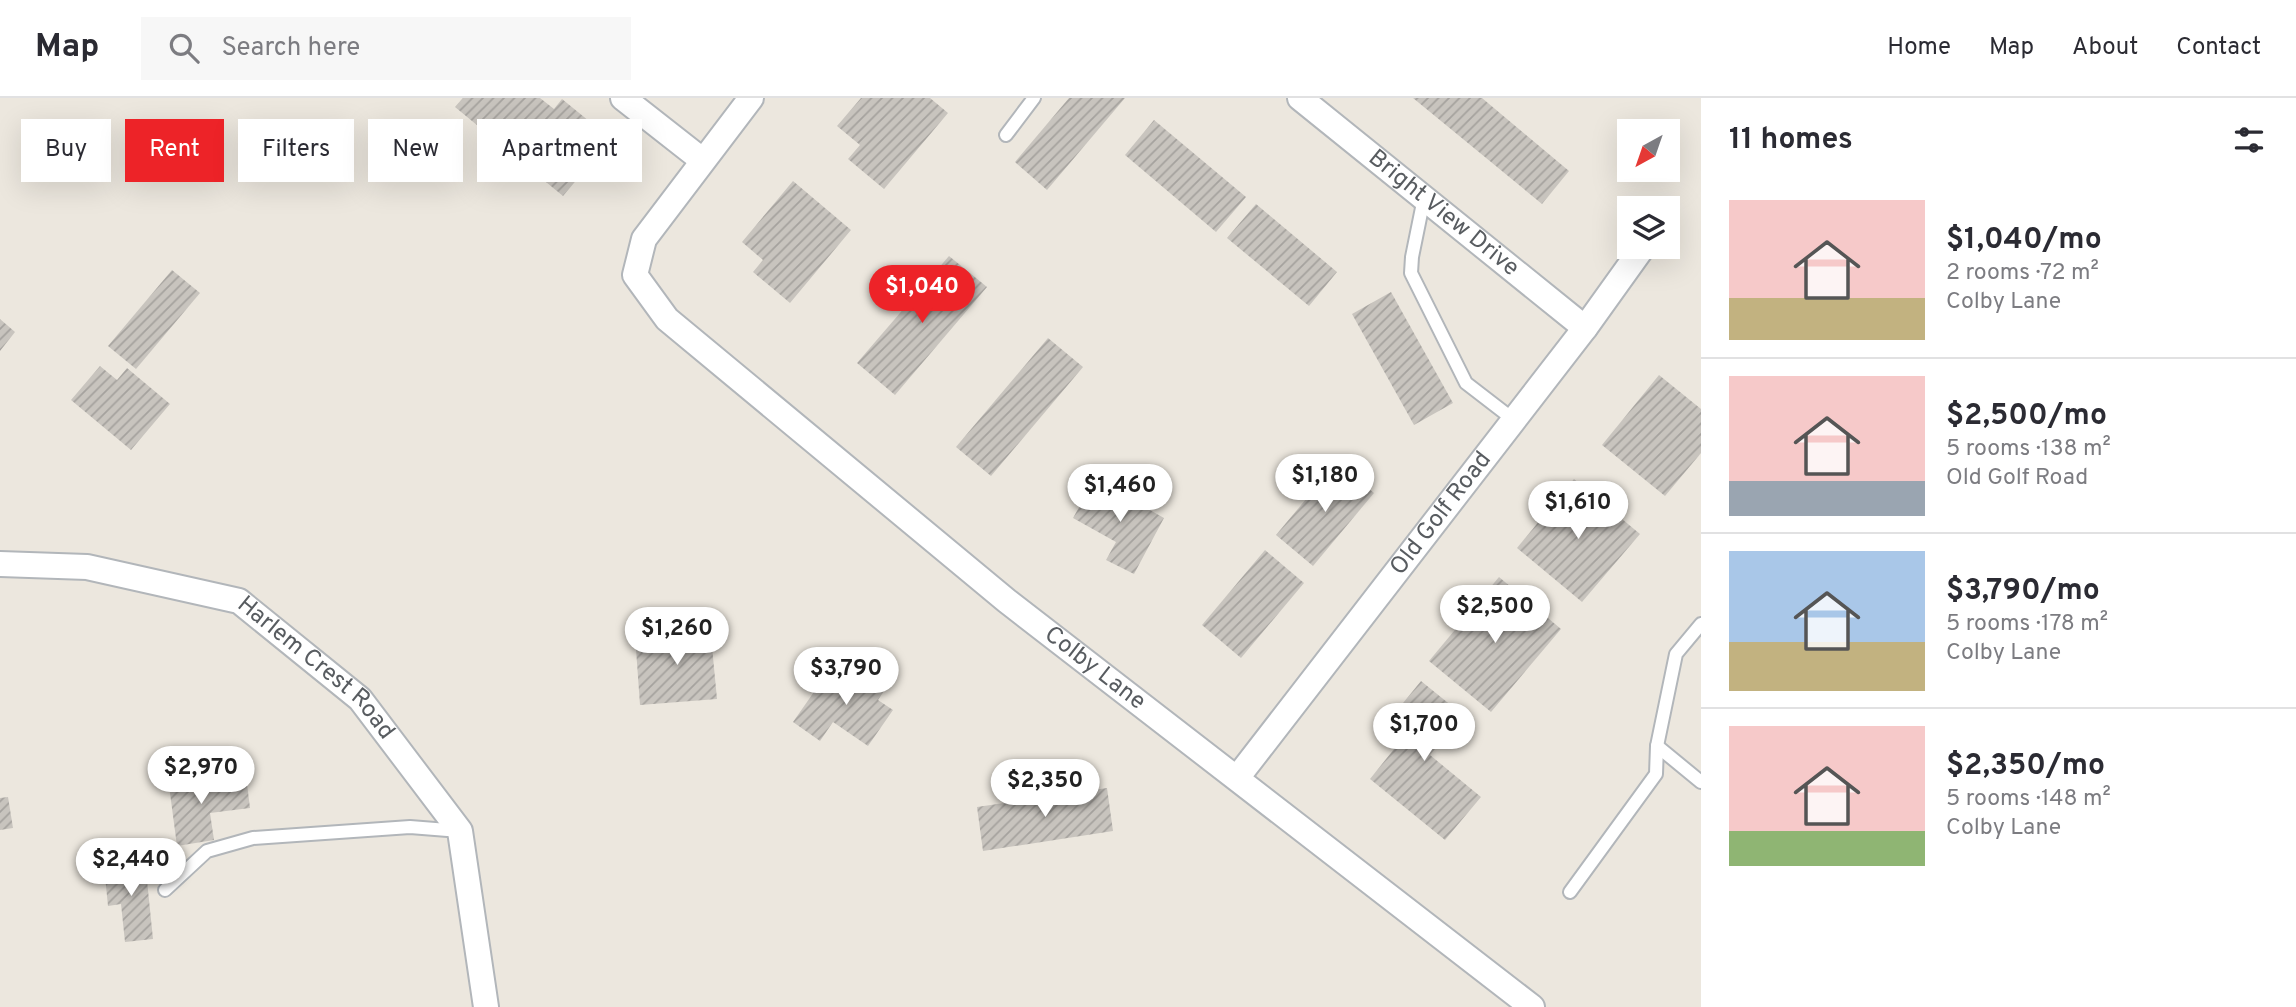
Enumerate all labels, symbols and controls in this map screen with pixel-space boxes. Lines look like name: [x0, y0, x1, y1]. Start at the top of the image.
search box: [141, 17, 631, 80]
text: Map: [35, 27, 99, 69]
icon: search: [165, 29, 203, 67]
text: Search here: [221, 32, 360, 65]
text: Home: [1887, 33, 1951, 63]
text: Map: [1989, 33, 2034, 63]
text: About: [2072, 33, 2138, 63]
text: Contact: [2176, 33, 2261, 63]
chip: Buy: [21, 119, 111, 182]
chip: Rent: [125, 119, 224, 182]
chip: Filters: [238, 119, 354, 182]
chip: New: [368, 119, 463, 182]
chip: Apartment: [477, 119, 642, 182]
north arrow: [1617, 119, 1680, 182]
map controls: [1617, 119, 1680, 259]
icon: filters: [2230, 121, 2268, 159]
text: 11 homes: [1729, 122, 1853, 159]
street label: Bright View Drive: [1362, 144, 1525, 284]
button: layers: [1617, 196, 1680, 259]
text: $1,040/mo: [1946, 222, 2102, 259]
icon: home: [1785, 228, 1869, 312]
text: 2 rooms · 72 m²: [1946, 259, 2099, 288]
pin: $1,040: [865, 266, 979, 325]
text: $1,040: [885, 273, 959, 302]
text: Colby Lane: [1946, 288, 2061, 317]
text: $2,500/mo: [1946, 398, 2107, 435]
icon: home: [1785, 404, 1869, 488]
text: 5 rooms · 138 m²: [1946, 435, 2111, 464]
street label: Old Golf Road: [1384, 446, 1499, 582]
pin: $1,180: [1268, 454, 1382, 514]
text: $1,180: [1291, 462, 1359, 491]
pin: $1,460: [1063, 464, 1177, 524]
text: Old Golf Road: [1946, 464, 2088, 493]
text: $1,460: [1083, 472, 1157, 501]
pin: $1,610: [1521, 482, 1635, 541]
text: $1,610: [1544, 489, 1612, 518]
text: $3,790/mo: [1946, 573, 2100, 610]
icon: home: [1785, 579, 1869, 663]
pin: $2,500: [1438, 586, 1552, 645]
street label: Harlem Crest Road: [230, 590, 401, 746]
text: $2,500: [1456, 593, 1534, 622]
pin: $1,260: [620, 608, 734, 667]
text: 5 rooms · 178 m²: [1946, 610, 2108, 639]
text: $1,260: [641, 615, 713, 644]
street label: Colby Lane: [1038, 620, 1151, 717]
text: Colby Lane: [1946, 639, 2061, 668]
pin: $3,790: [789, 648, 903, 707]
text: $3,790: [810, 655, 882, 684]
pin: $1,700: [1367, 704, 1481, 763]
text: $1,700: [1389, 711, 1459, 740]
pin: $2,970: [144, 746, 258, 806]
text: $2,350/mo: [1946, 748, 2105, 785]
text: $2,970: [164, 754, 238, 783]
icon: home: [1785, 754, 1869, 838]
pin: $2,350: [988, 760, 1102, 819]
text: $2,350: [1007, 767, 1083, 796]
text: 5 rooms · 148 m²: [1946, 785, 2111, 814]
text: Colby Lane: [1946, 814, 2061, 843]
pin: $2,440: [74, 838, 188, 898]
text: $2,440: [92, 846, 170, 875]

